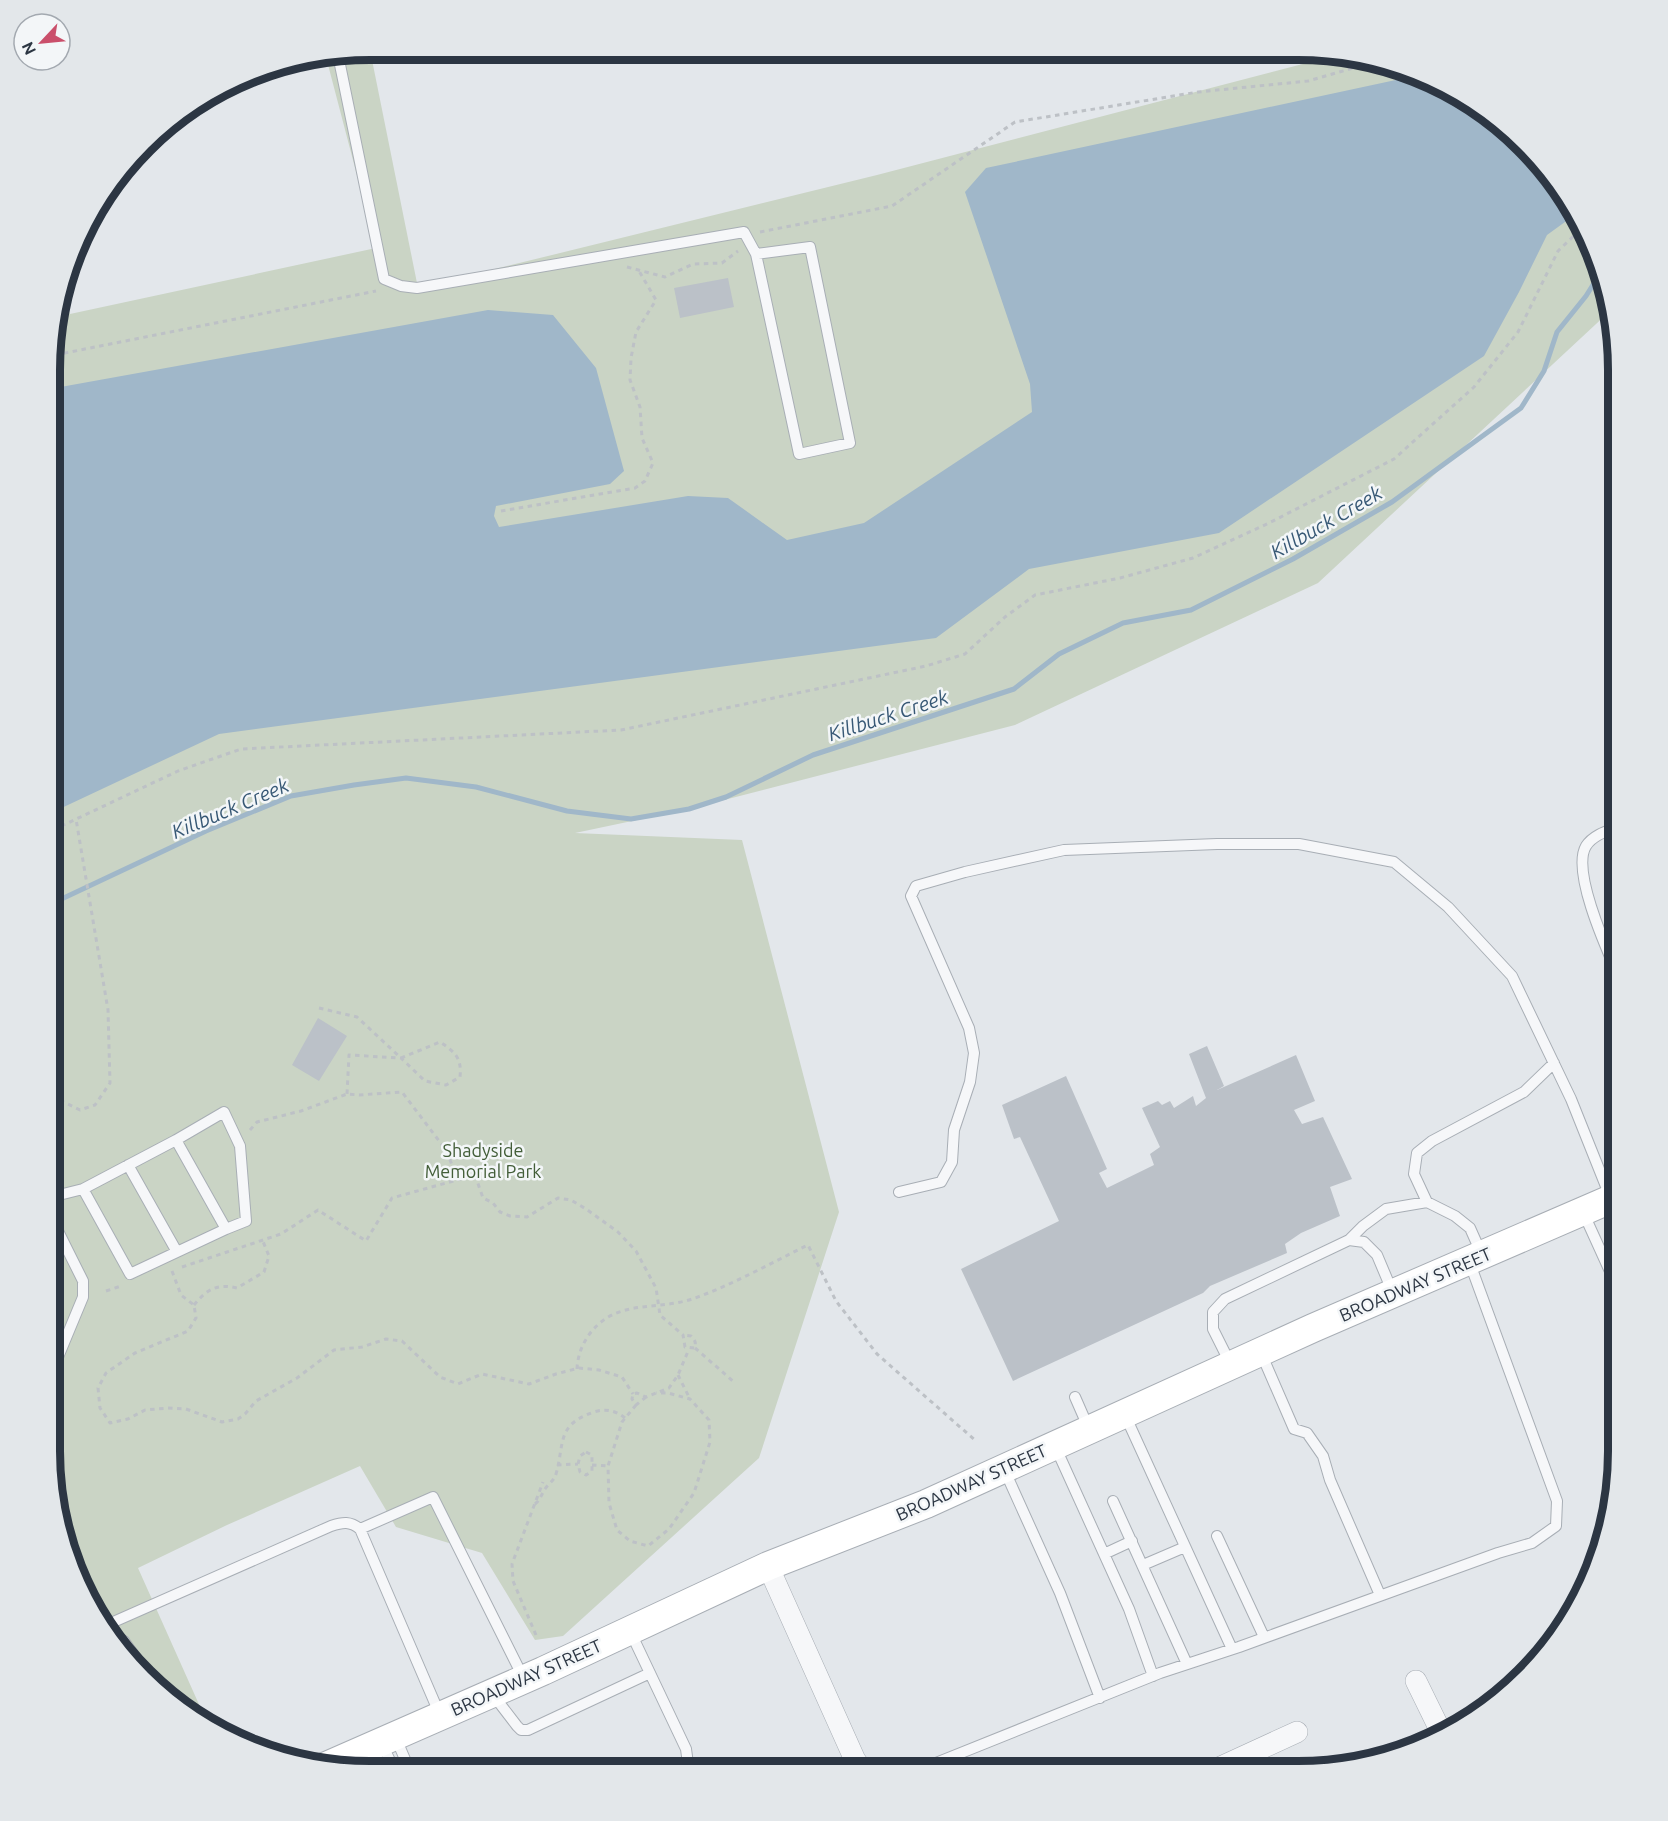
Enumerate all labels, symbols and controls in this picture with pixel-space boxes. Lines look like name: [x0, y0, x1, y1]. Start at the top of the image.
north arrow: [12, 12, 72, 72]
text: N: [18, 39, 39, 58]
water label: Killbuck Creek: [1266, 480, 1387, 563]
water label: Killbuck Creek: [825, 685, 952, 745]
water label: Killbuck Creek: [168, 773, 293, 843]
park label: Shadyside Memorial Park: [425, 1140, 541, 1181]
street label: BROADWAY STREET: [1336, 1243, 1494, 1325]
street label: BROADWAY STREET: [893, 1440, 1049, 1524]
street label: BROADWAY STREET: [448, 1635, 604, 1719]

